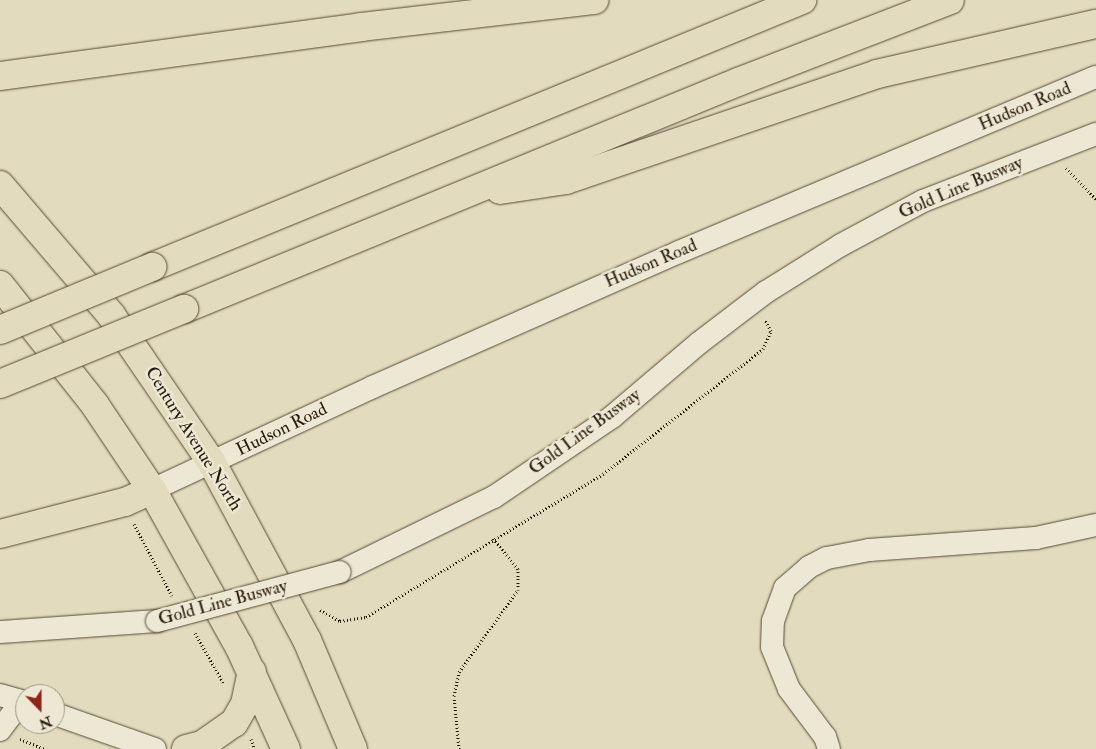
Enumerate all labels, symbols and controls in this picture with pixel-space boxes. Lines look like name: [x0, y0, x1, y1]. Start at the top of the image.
street label: Hudson Road: [976, 78, 1074, 136]
street label: Gold Line Busway: [896, 152, 1026, 224]
street label: Hudson Road: [602, 235, 700, 293]
street label: Century Avenue North: [140, 363, 246, 515]
street label: Gold Line Busway: [525, 384, 645, 480]
street label: Hudson Road: [233, 399, 331, 461]
street label: Gold Line Busway: [156, 575, 290, 631]
north arrow: [15, 684, 65, 734]
text: N: [36, 712, 54, 733]

